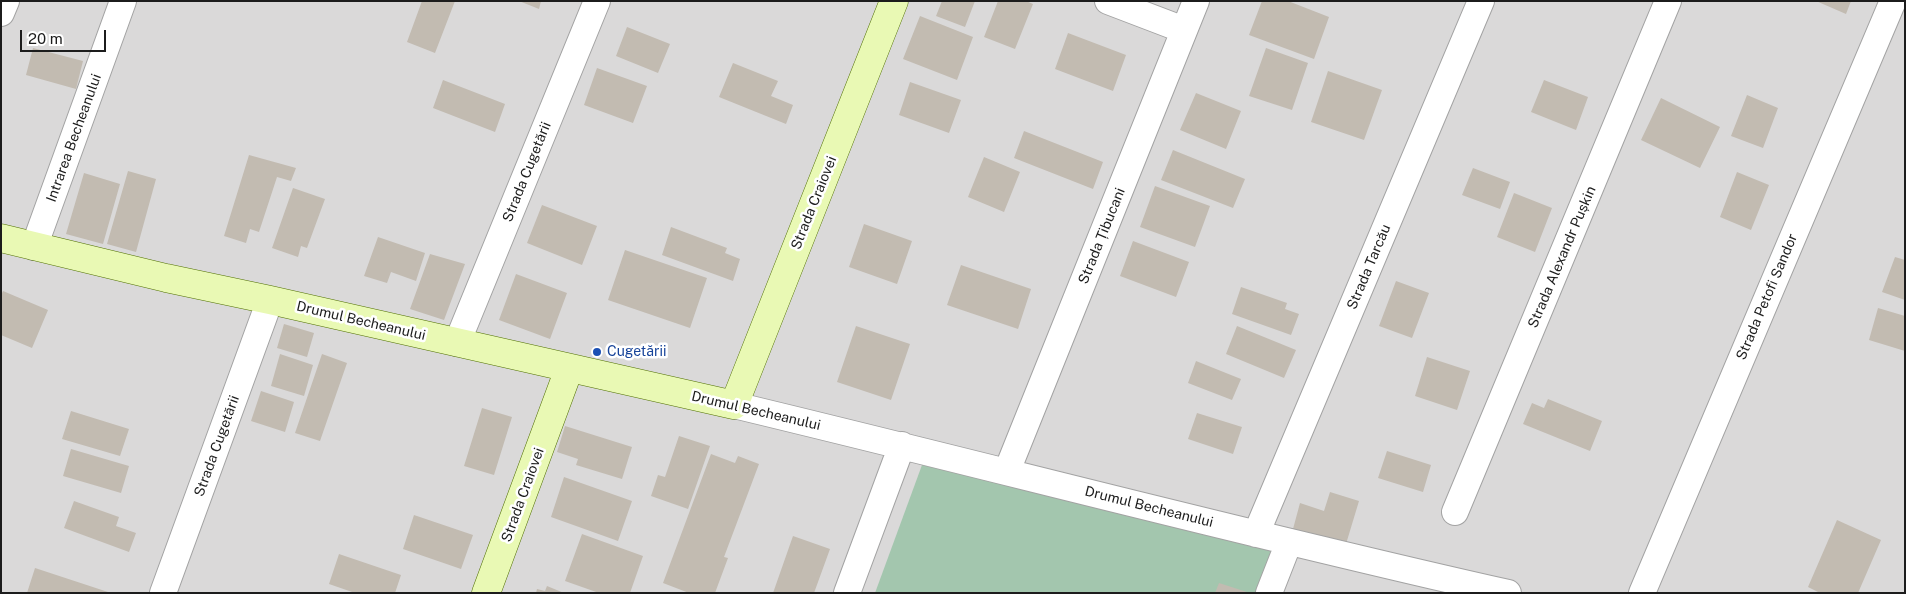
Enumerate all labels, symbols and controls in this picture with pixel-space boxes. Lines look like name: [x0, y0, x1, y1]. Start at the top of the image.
scale bar: [22, 20, 109, 52]
text: 20 m: [28, 30, 63, 47]
street label: Intrarea Becheanului: [43, 72, 105, 204]
street label: Strada Cugetării: [499, 119, 555, 225]
street label: Strada Craiovei: [788, 154, 840, 252]
street label: Strada Alexandr Pușkin: [1524, 183, 1600, 331]
street label: Strada Țibucani: [1075, 186, 1129, 286]
street label: Strada Tarcău: [1343, 222, 1395, 312]
street label: Strada Petofi Sandor: [1733, 231, 1801, 363]
street label: Drumul Becheanului: [295, 298, 427, 344]
place label: Cugetării: [607, 344, 666, 360]
marker: Cugetării: [591, 346, 603, 358]
street label: Drumul Becheanului: [690, 388, 822, 434]
street label: Strada Cugetării: [191, 393, 243, 499]
street label: Strada Craiovei: [498, 446, 548, 544]
street label: Drumul Becheanului: [1083, 483, 1215, 531]

